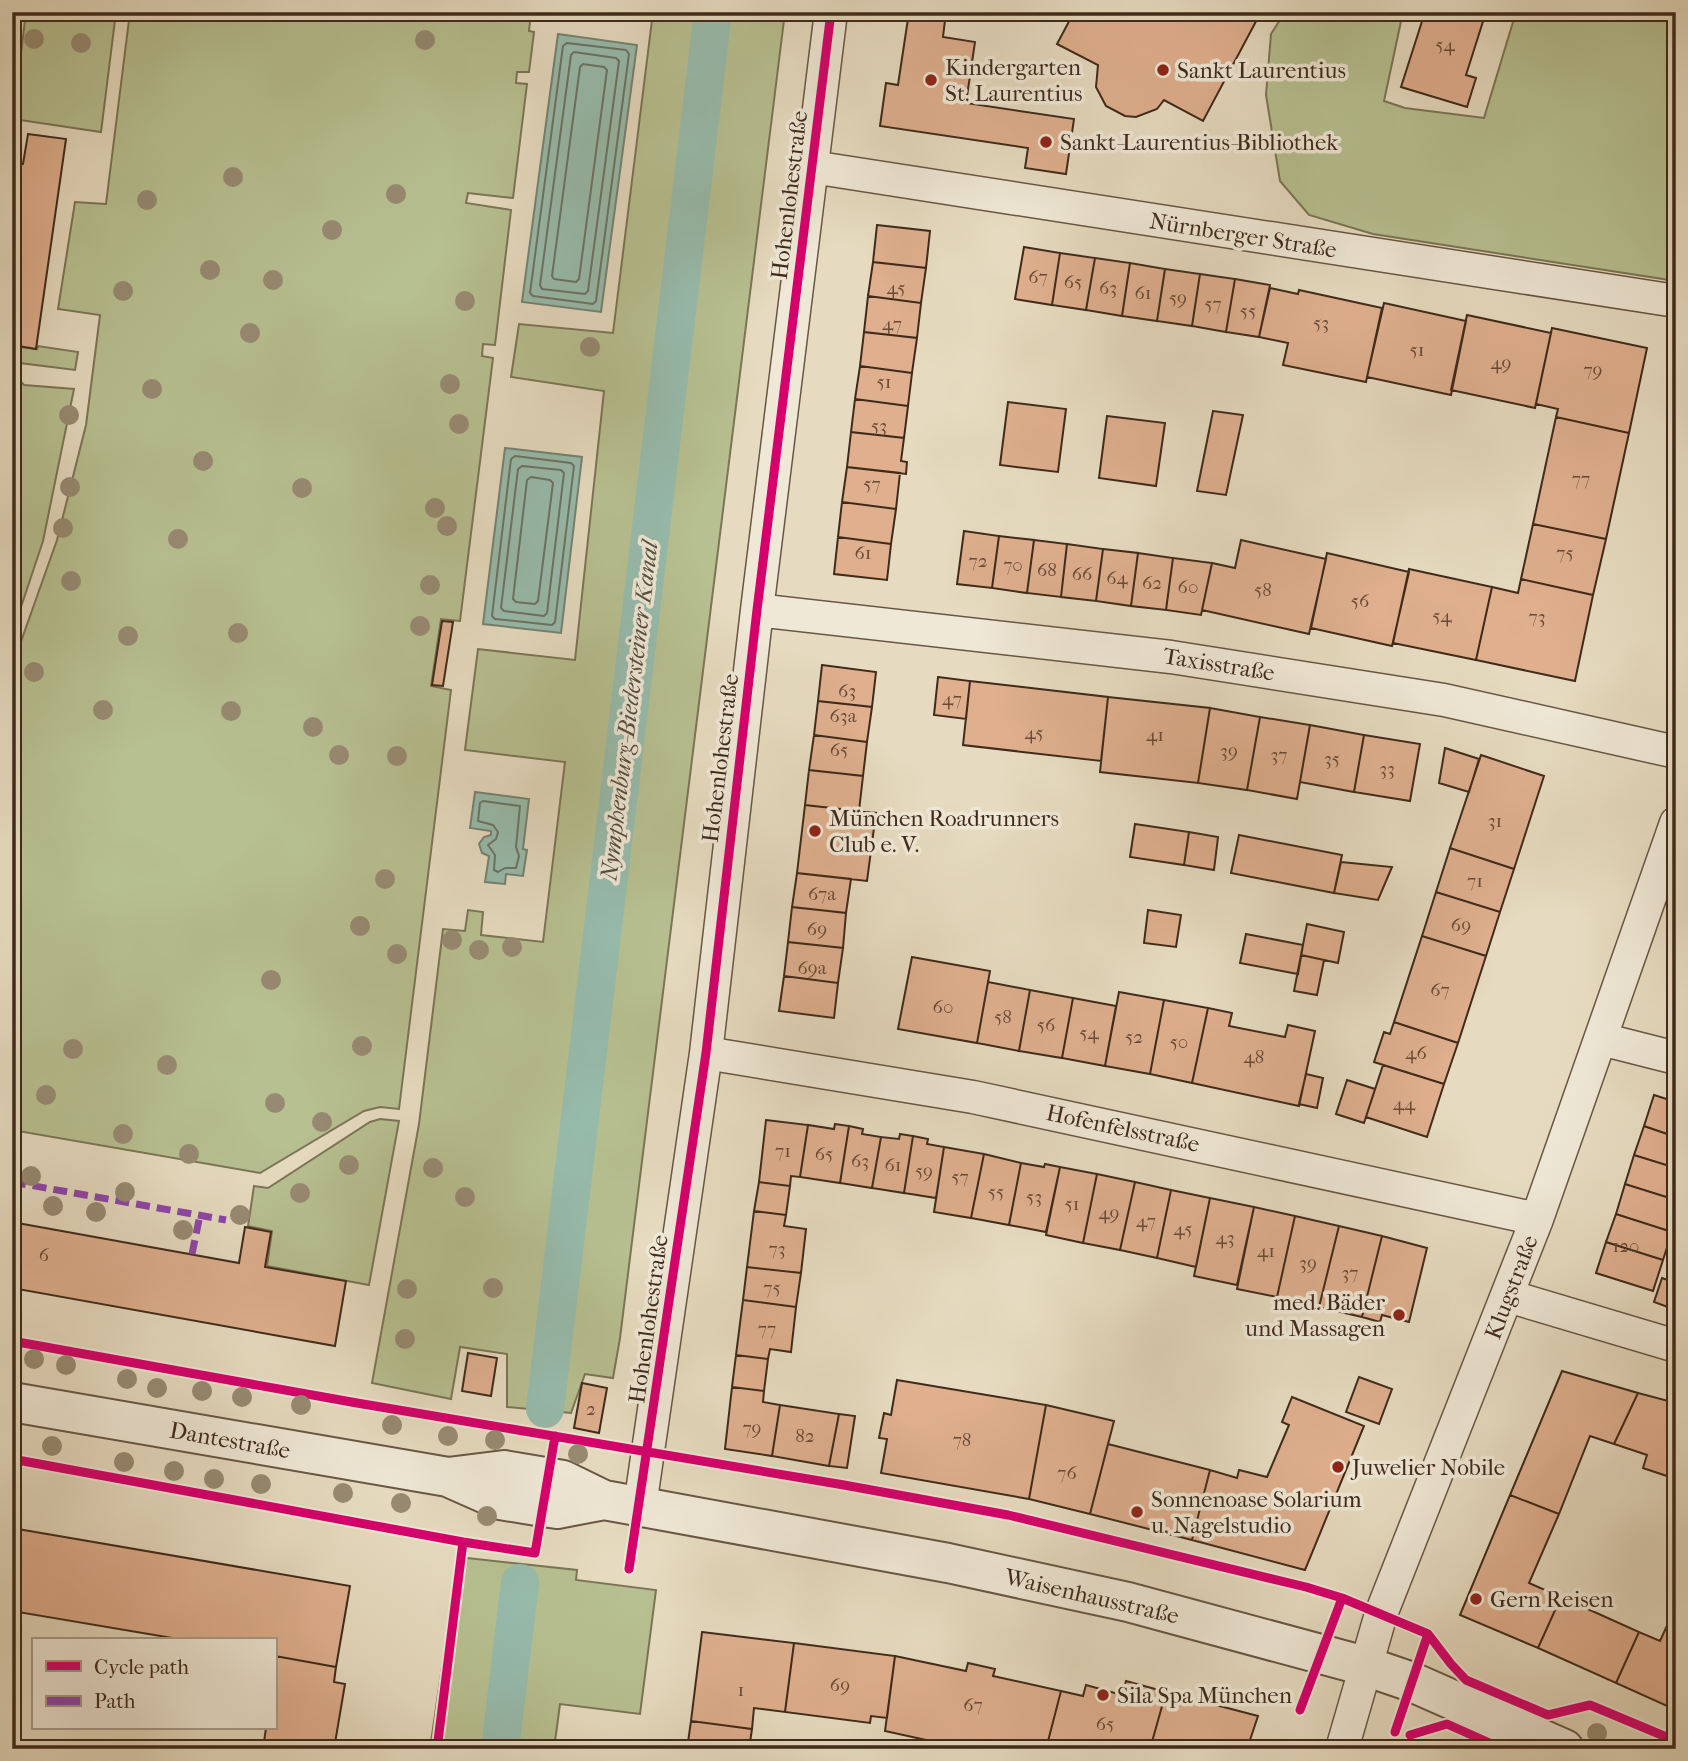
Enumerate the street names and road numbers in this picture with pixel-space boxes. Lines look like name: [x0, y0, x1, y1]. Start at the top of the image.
street label: Hohenlohestraße: [766, 109, 813, 281]
street label: Nürnberger Straße: [1147, 207, 1338, 264]
street label: Taxisstraße: [1161, 642, 1277, 687]
street label: Hohenlohestraße: [697, 672, 744, 844]
street label: Hofenfelsstraße: [1044, 1099, 1202, 1158]
street label: Klugstraße: [1479, 1231, 1544, 1343]
street label: Hohenlohestraße: [623, 1233, 674, 1405]
street label: Dantestraße: [167, 1417, 292, 1464]
street label: Waisenhausstraße: [1001, 1563, 1182, 1630]

